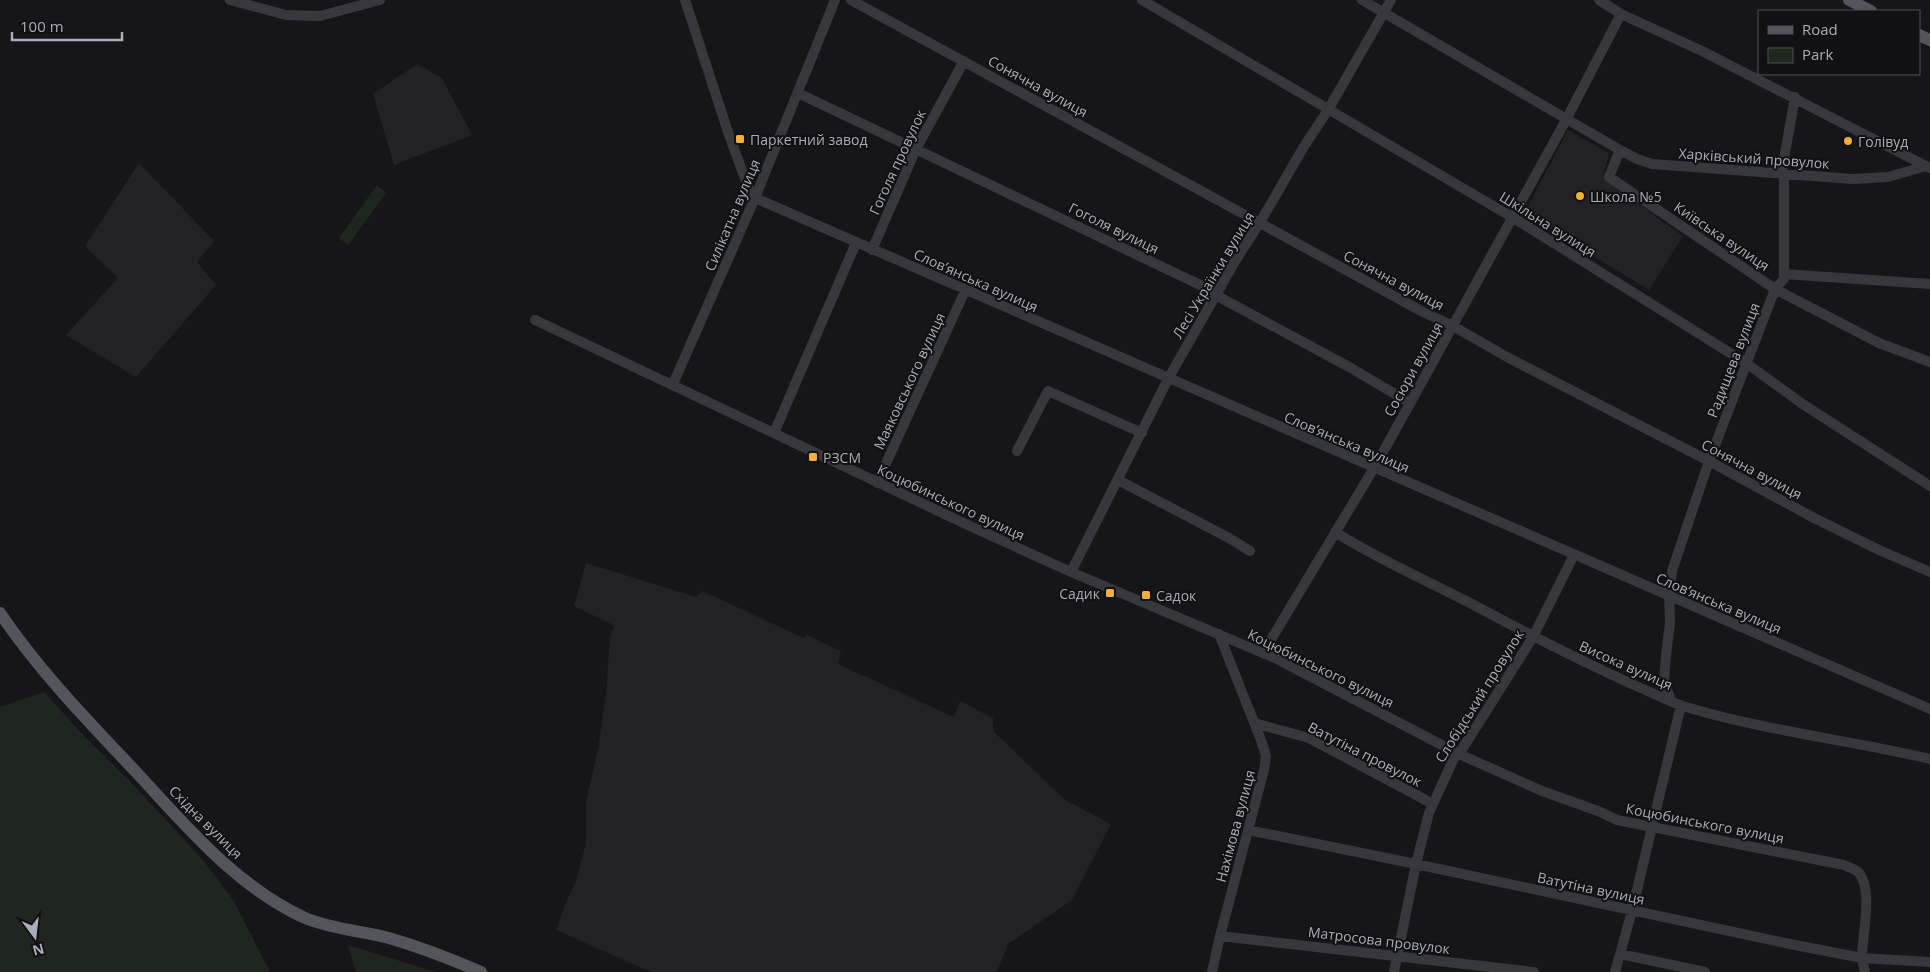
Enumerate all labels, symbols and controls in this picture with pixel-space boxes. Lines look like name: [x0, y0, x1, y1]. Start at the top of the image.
scale bar: [12, 10, 122, 42]
legend: [1758, 10, 1920, 75]
text: 100 m: [20, 16, 64, 36]
text: Road: [1802, 19, 1838, 39]
text: Park: [1802, 44, 1833, 64]
street label: Сонячна вулиця: [985, 51, 1091, 121]
street label: Гоголя провулок: [864, 106, 930, 218]
place label: Паркетний завод: [750, 130, 868, 149]
place label: Голівуд: [1858, 132, 1908, 151]
marker: Паркетний завод: [734, 133, 746, 145]
marker: Голівуд: [1842, 135, 1854, 147]
street label: Харківський провулок: [1678, 143, 1831, 173]
street label: Силікатна вулиця: [700, 156, 764, 274]
street label: Шкільна вулиця: [1496, 187, 1600, 261]
place label: Школа №5: [1590, 187, 1662, 206]
marker: Школа №5: [1574, 190, 1586, 202]
street label: Київська вулиця: [1671, 197, 1773, 275]
street label: Гоголя вулиця: [1066, 198, 1162, 258]
street label: Лесі Українки вулиця: [1168, 208, 1258, 342]
street label: Слов’янська вулиця: [911, 244, 1041, 316]
street label: Сонячна вулиця: [1340, 246, 1448, 314]
street label: Радищева вулиця: [1702, 300, 1764, 420]
street label: Маяковського вулиця: [869, 309, 949, 453]
street label: Сосюри вулиця: [1379, 318, 1447, 420]
street label: Слов’янська вулиця: [1281, 407, 1413, 477]
street label: Сонячна вулиця: [1698, 435, 1806, 503]
place label: РЗСМ: [823, 448, 861, 467]
marker: РЗСМ: [807, 451, 819, 463]
street label: Коцюбинського вулиця: [874, 459, 1028, 545]
street label: Слов’янська вулиця: [1653, 568, 1785, 638]
place label: Садик: [1059, 584, 1101, 603]
place label: Садок: [1156, 586, 1197, 605]
marker: Садик: [1104, 587, 1116, 599]
marker: Садок: [1140, 589, 1152, 601]
street label: Коцюбинського вулиця: [1245, 624, 1397, 712]
street label: Слобідський провулок: [1430, 625, 1528, 766]
street label: Висока вулиця: [1576, 636, 1676, 694]
street label: Ватутіна провулок: [1305, 717, 1426, 791]
street label: Нахімова вулиця: [1211, 768, 1259, 884]
street label: Східна вулиця: [165, 781, 247, 863]
street label: Коцюбинського вулиця: [1624, 798, 1786, 848]
street label: Ватутіна вулиця: [1536, 867, 1646, 909]
north arrow: [10, 912, 60, 962]
street label: Матросова провулок: [1307, 922, 1452, 958]
text: N: [31, 939, 46, 961]

